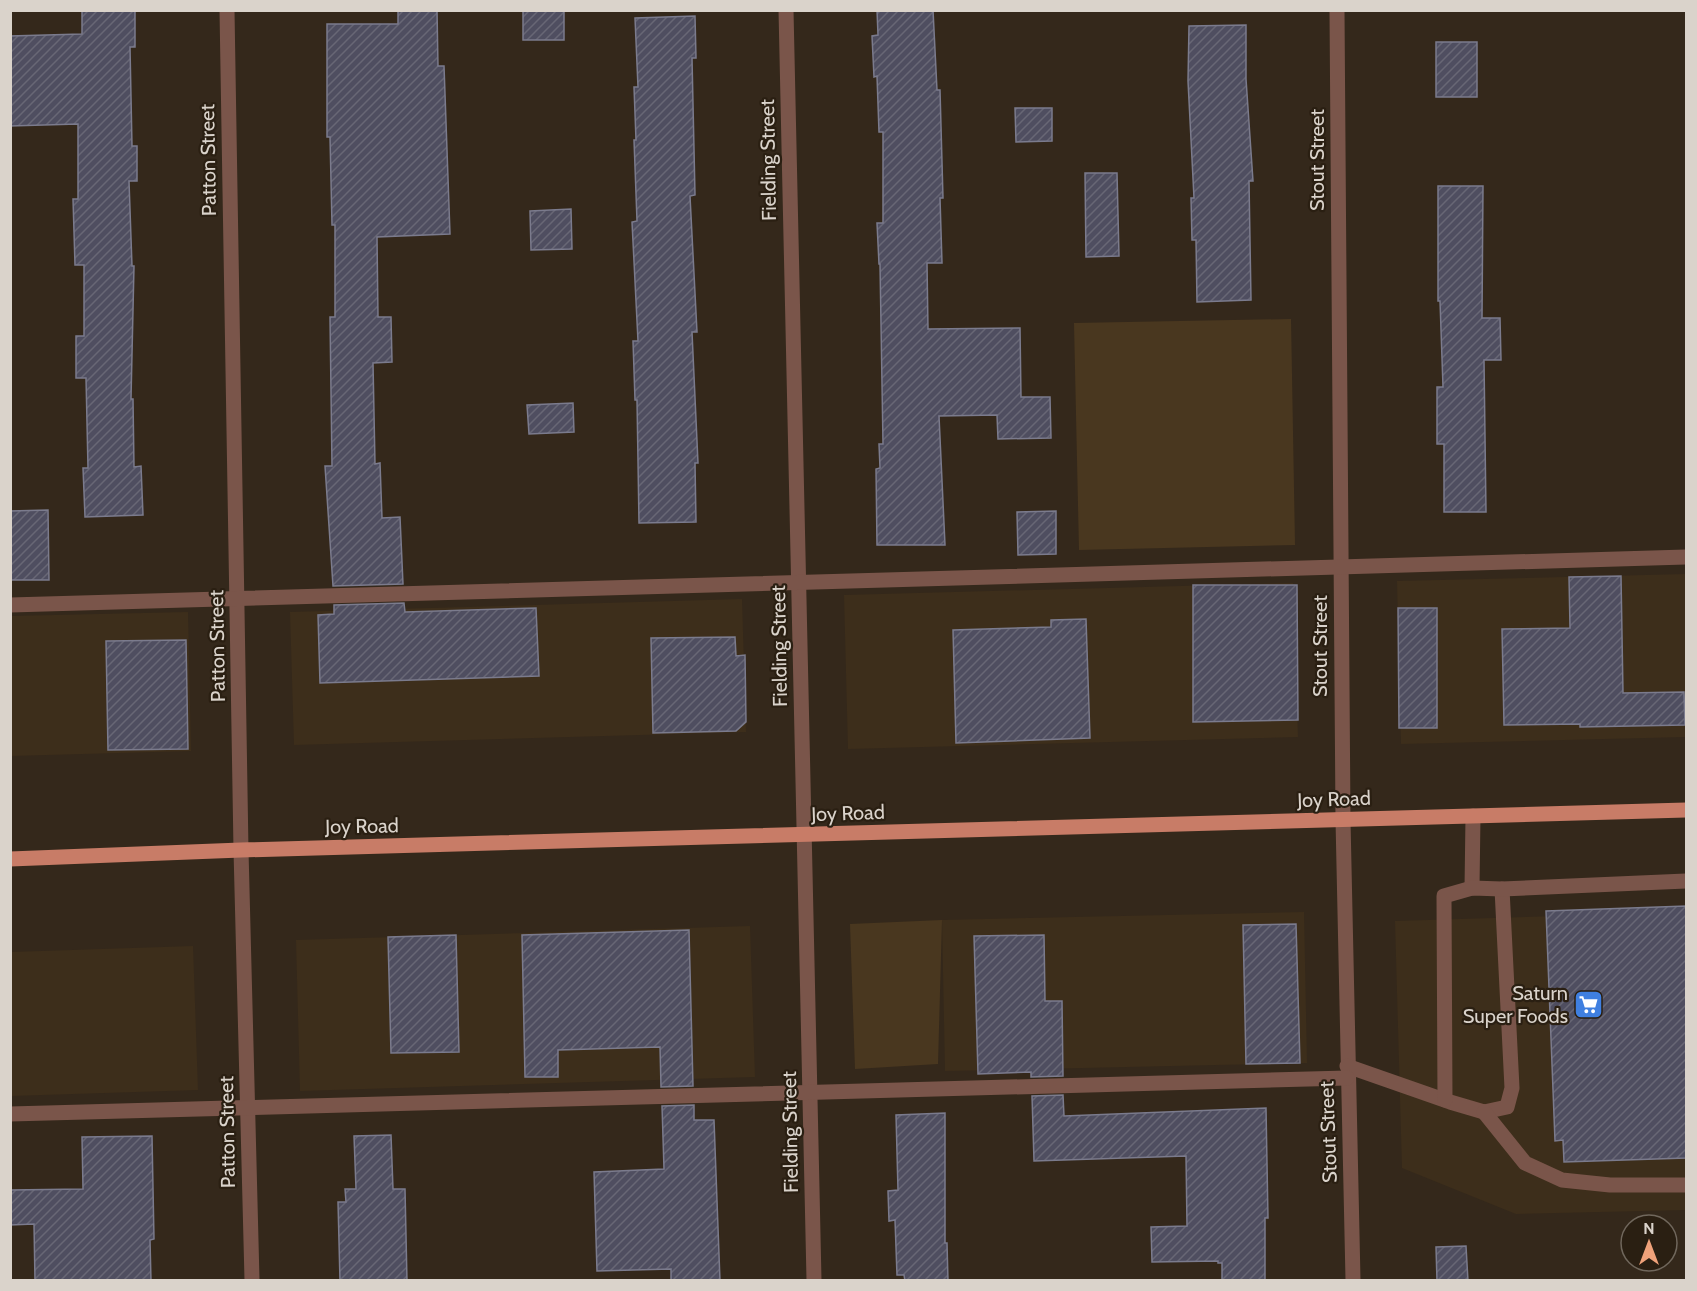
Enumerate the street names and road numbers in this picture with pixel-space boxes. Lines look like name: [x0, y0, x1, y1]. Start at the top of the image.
street label: Fielding Street: [755, 99, 781, 221]
street label: Patton Street: [195, 104, 221, 216]
street label: Stout Street: [1305, 109, 1329, 211]
street label: Fielding Street: [766, 585, 792, 707]
street label: Patton Street: [204, 590, 230, 702]
street label: Stout Street: [1308, 595, 1332, 697]
street label: Joy Road: [1296, 786, 1371, 812]
street label: Joy Road: [810, 800, 885, 826]
street label: Joy Road: [324, 813, 399, 839]
street label: Fielding Street: [777, 1071, 803, 1193]
street label: Patton Street: [214, 1076, 240, 1188]
street label: Stout Street: [1314, 1080, 1342, 1183]

